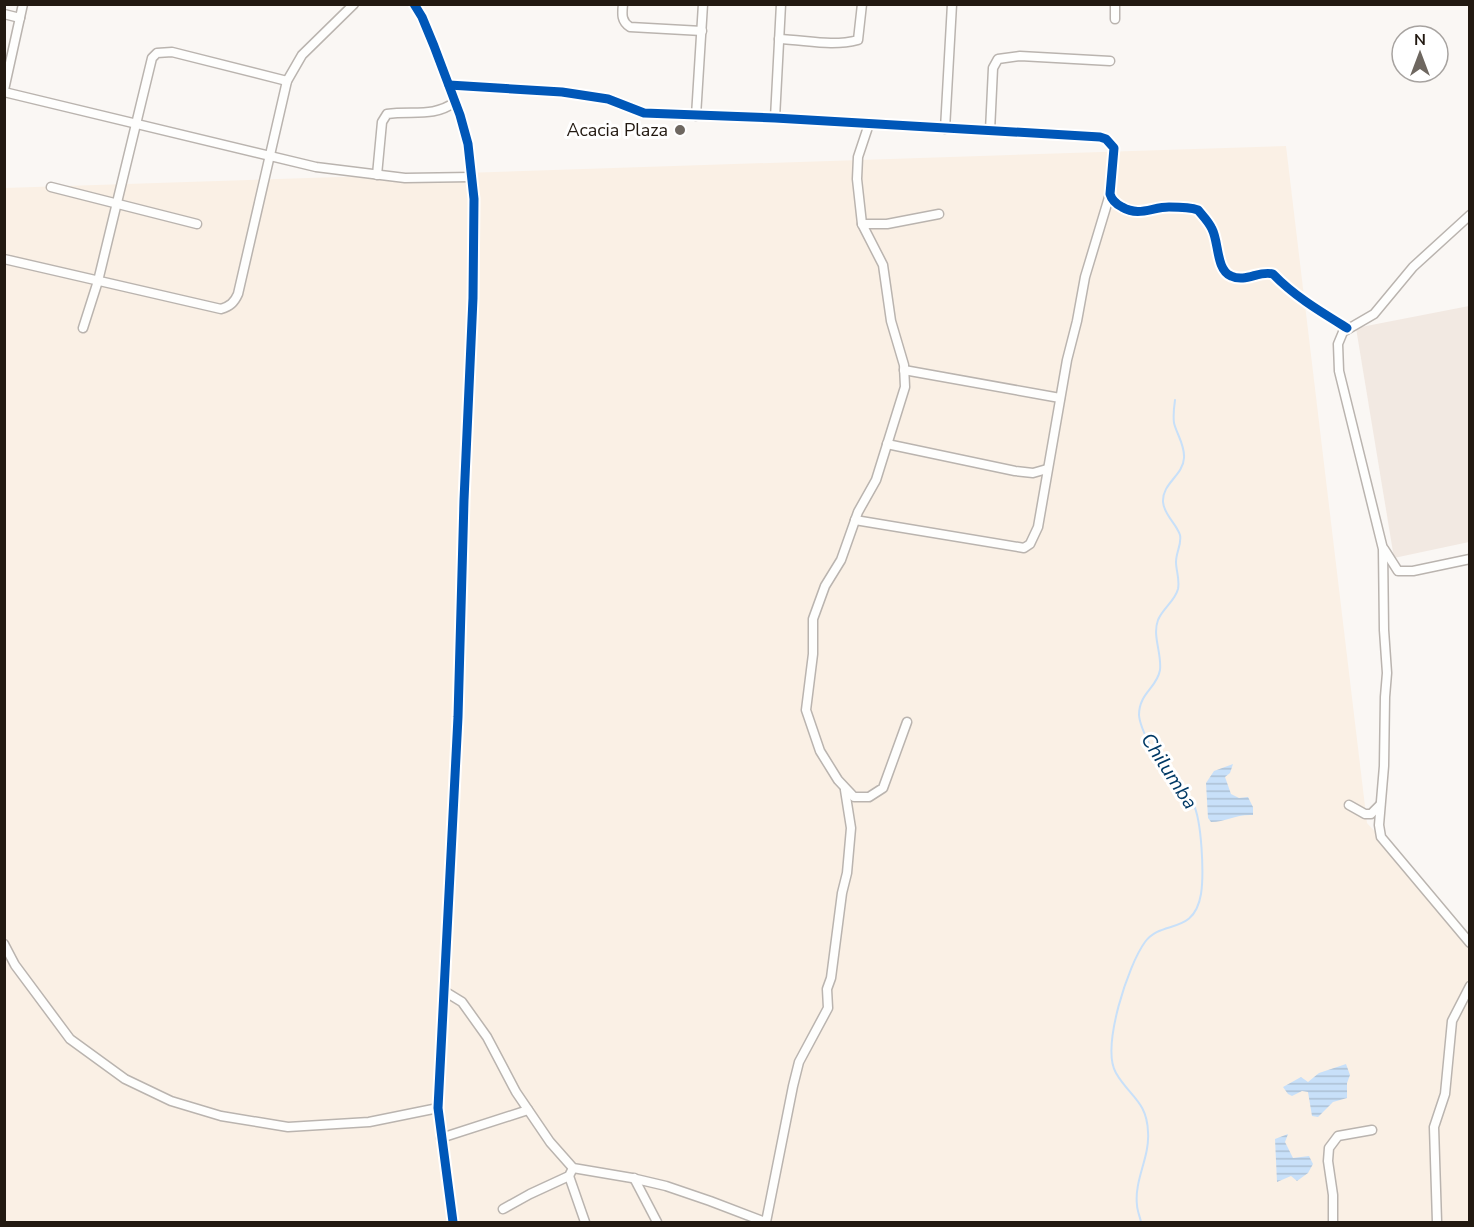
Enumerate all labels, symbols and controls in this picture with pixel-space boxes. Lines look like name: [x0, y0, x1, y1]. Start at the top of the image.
north arrow: [1390, 24, 1450, 84]
text: N: [1414, 29, 1426, 51]
place label: Acacia Plaza: [566, 118, 668, 142]
marker: Acacia Plaza: [673, 123, 687, 137]
water label: Chilumba: [1134, 728, 1204, 814]

